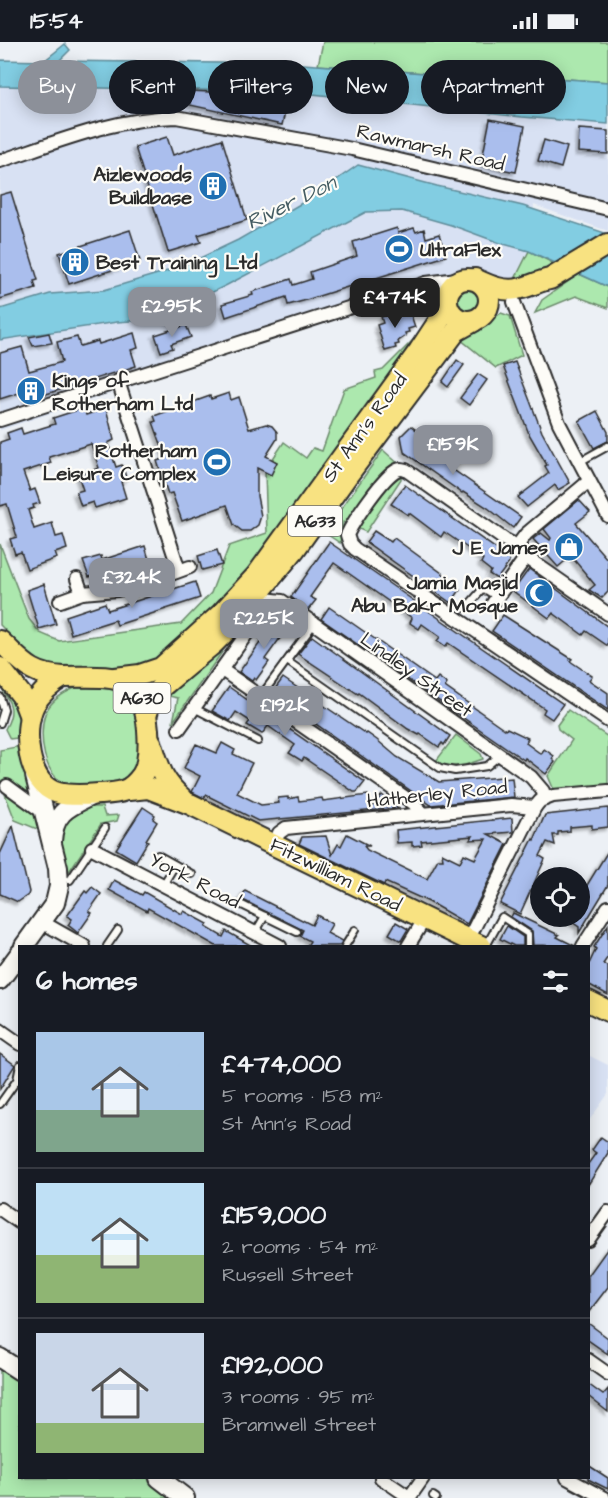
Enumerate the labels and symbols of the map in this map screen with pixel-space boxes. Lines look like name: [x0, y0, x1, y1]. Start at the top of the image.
street label: Rawmarsh Road: [354, 117, 508, 179]
place label: Aizlewoods Buildbase: [93, 161, 192, 212]
water label: River Don: [242, 168, 342, 237]
building icon: Aizlewoods Buildbase: [197, 170, 229, 202]
sports icon: UltraFlex: [383, 233, 415, 265]
place label: UltraFlex: [420, 236, 501, 264]
building icon: Best Training Ltd: [59, 246, 91, 278]
place label: Best Training Ltd: [96, 249, 258, 278]
pin: £474K: [353, 278, 437, 329]
pin: £295K: [130, 287, 214, 338]
place label: Kings of Rotherham Ltd: [52, 367, 194, 418]
street label: St Ann's Road: [316, 367, 414, 488]
building icon: Kings of Rotherham Ltd: [15, 375, 47, 407]
pin: £159K: [411, 425, 495, 476]
place label: Rotherham Leisure Complex: [43, 437, 197, 488]
sports icon: Rotherham Leisure Complex: [201, 446, 233, 478]
road number: A633: [288, 506, 342, 536]
shop icon: J E James: [553, 531, 585, 563]
place label: J E James: [451, 534, 548, 562]
pin: £324K: [90, 558, 174, 609]
place label: Jamia Masjid Abu Bakr Mosque: [351, 569, 519, 620]
mosque icon: Jamia Masjid Abu Bakr Mosque: [523, 577, 555, 609]
pin: £225K: [222, 599, 306, 650]
street label: Lindley Street: [354, 626, 478, 725]
road number: A630: [114, 683, 170, 713]
pin: £192K: [243, 686, 327, 737]
street label: Hatherley Road: [366, 773, 509, 816]
street label: Fitzwilliam Road: [265, 831, 406, 919]
street label: York Road: [144, 846, 245, 916]

